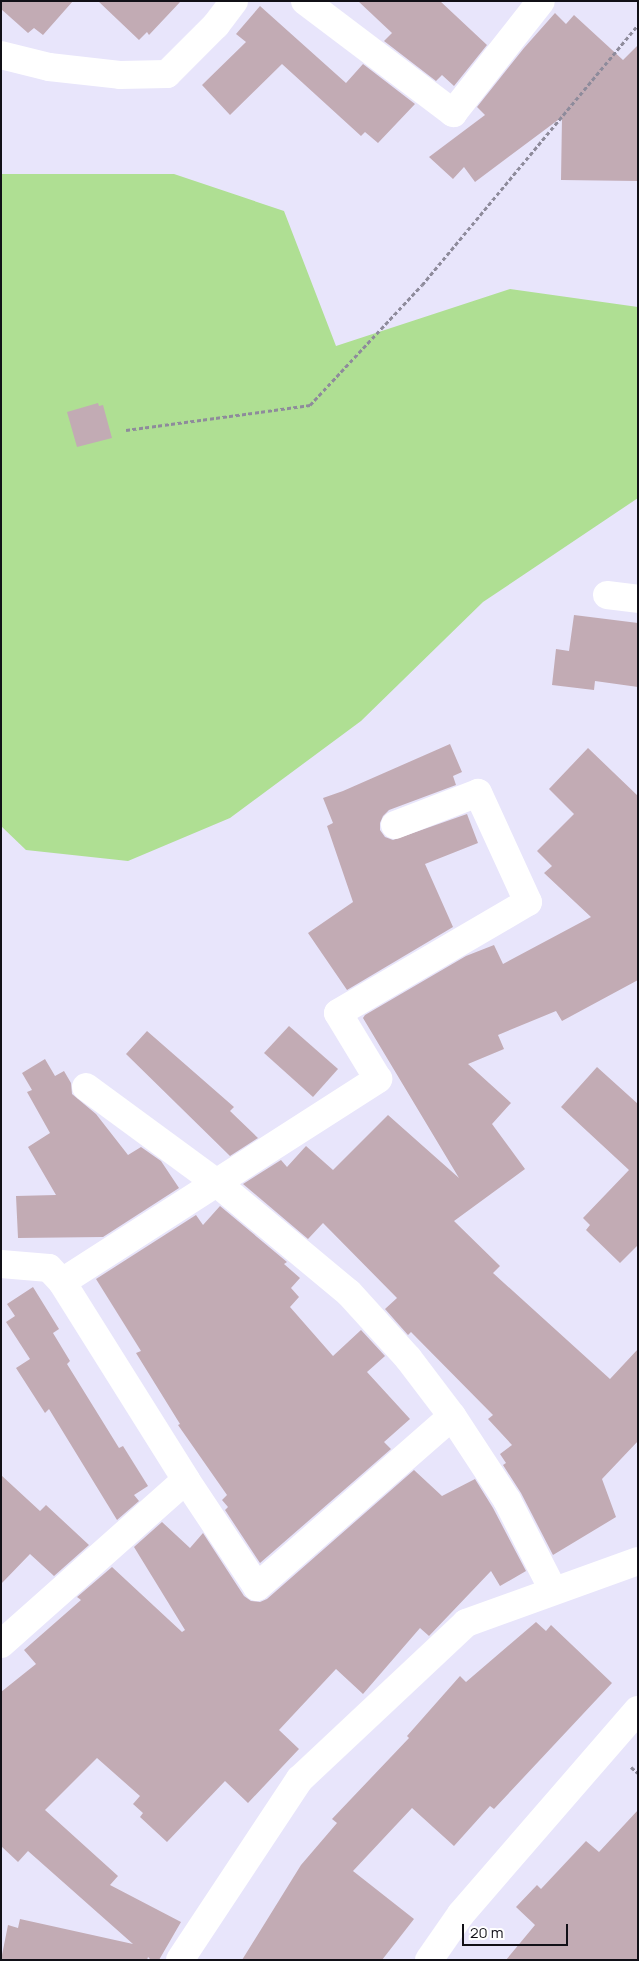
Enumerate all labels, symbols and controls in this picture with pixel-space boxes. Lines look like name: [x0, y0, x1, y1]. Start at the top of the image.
scale bar: [464, 1914, 570, 1946]
text: 20 m: [470, 1922, 503, 1943]

